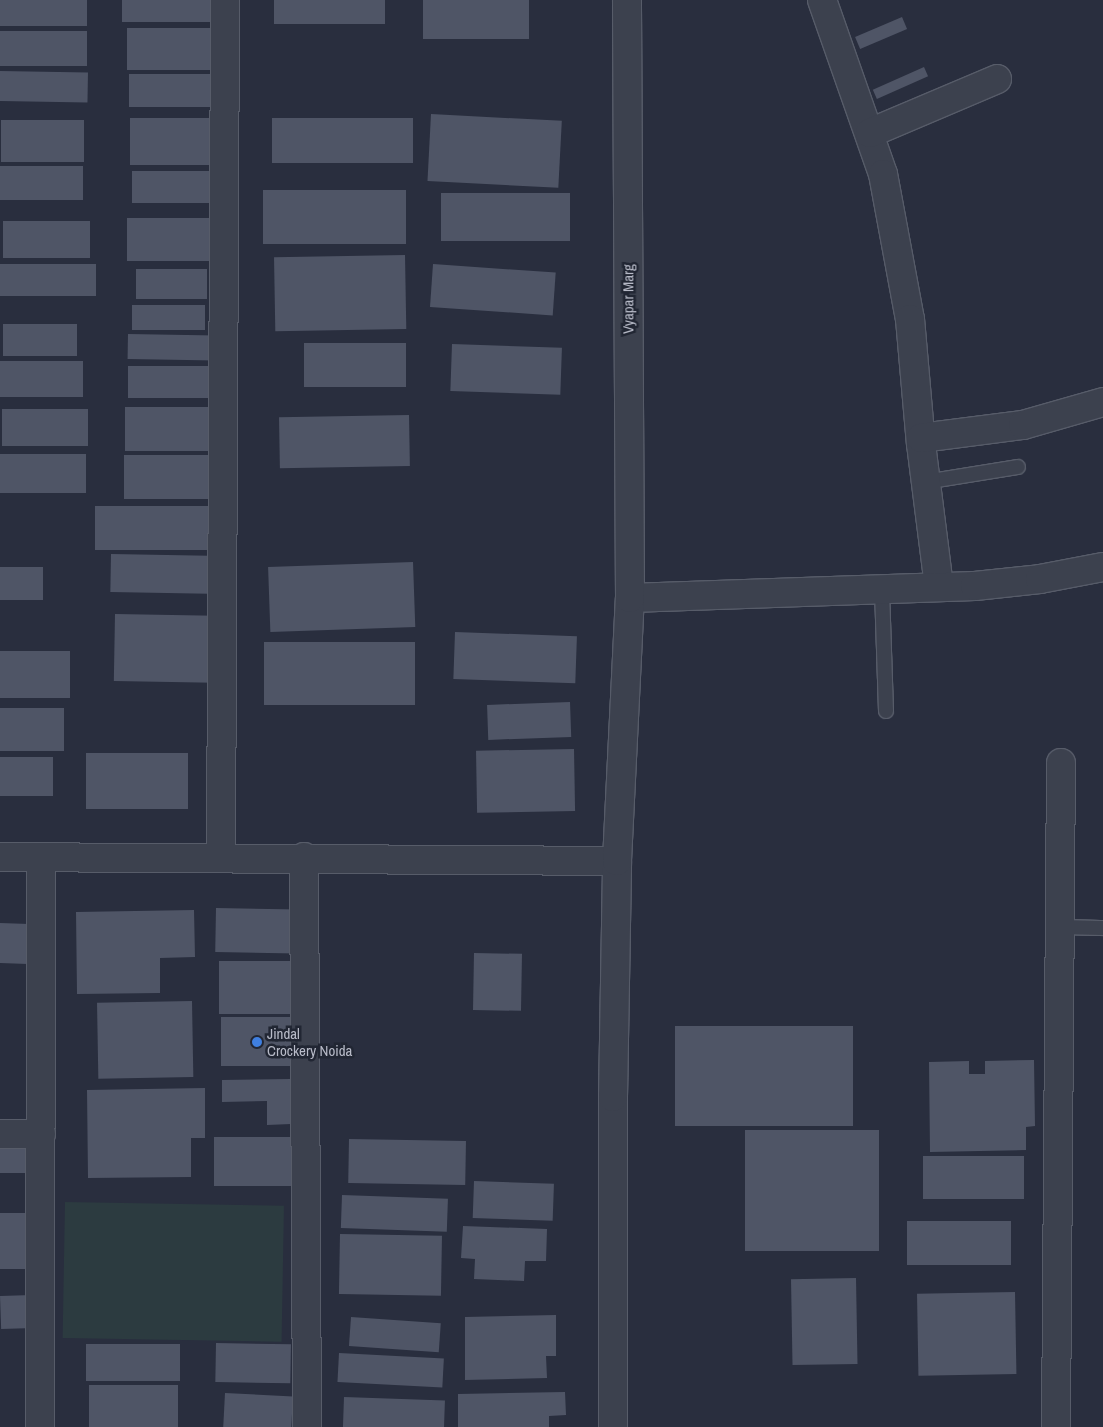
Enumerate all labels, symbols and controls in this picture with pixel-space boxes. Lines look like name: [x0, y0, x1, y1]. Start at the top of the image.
street label: Vyapar Marg: [619, 264, 637, 334]
place label: Jindal Crockery Noida: [267, 1024, 352, 1059]
marker: Jindal Crockery Noida: [251, 1036, 263, 1048]

